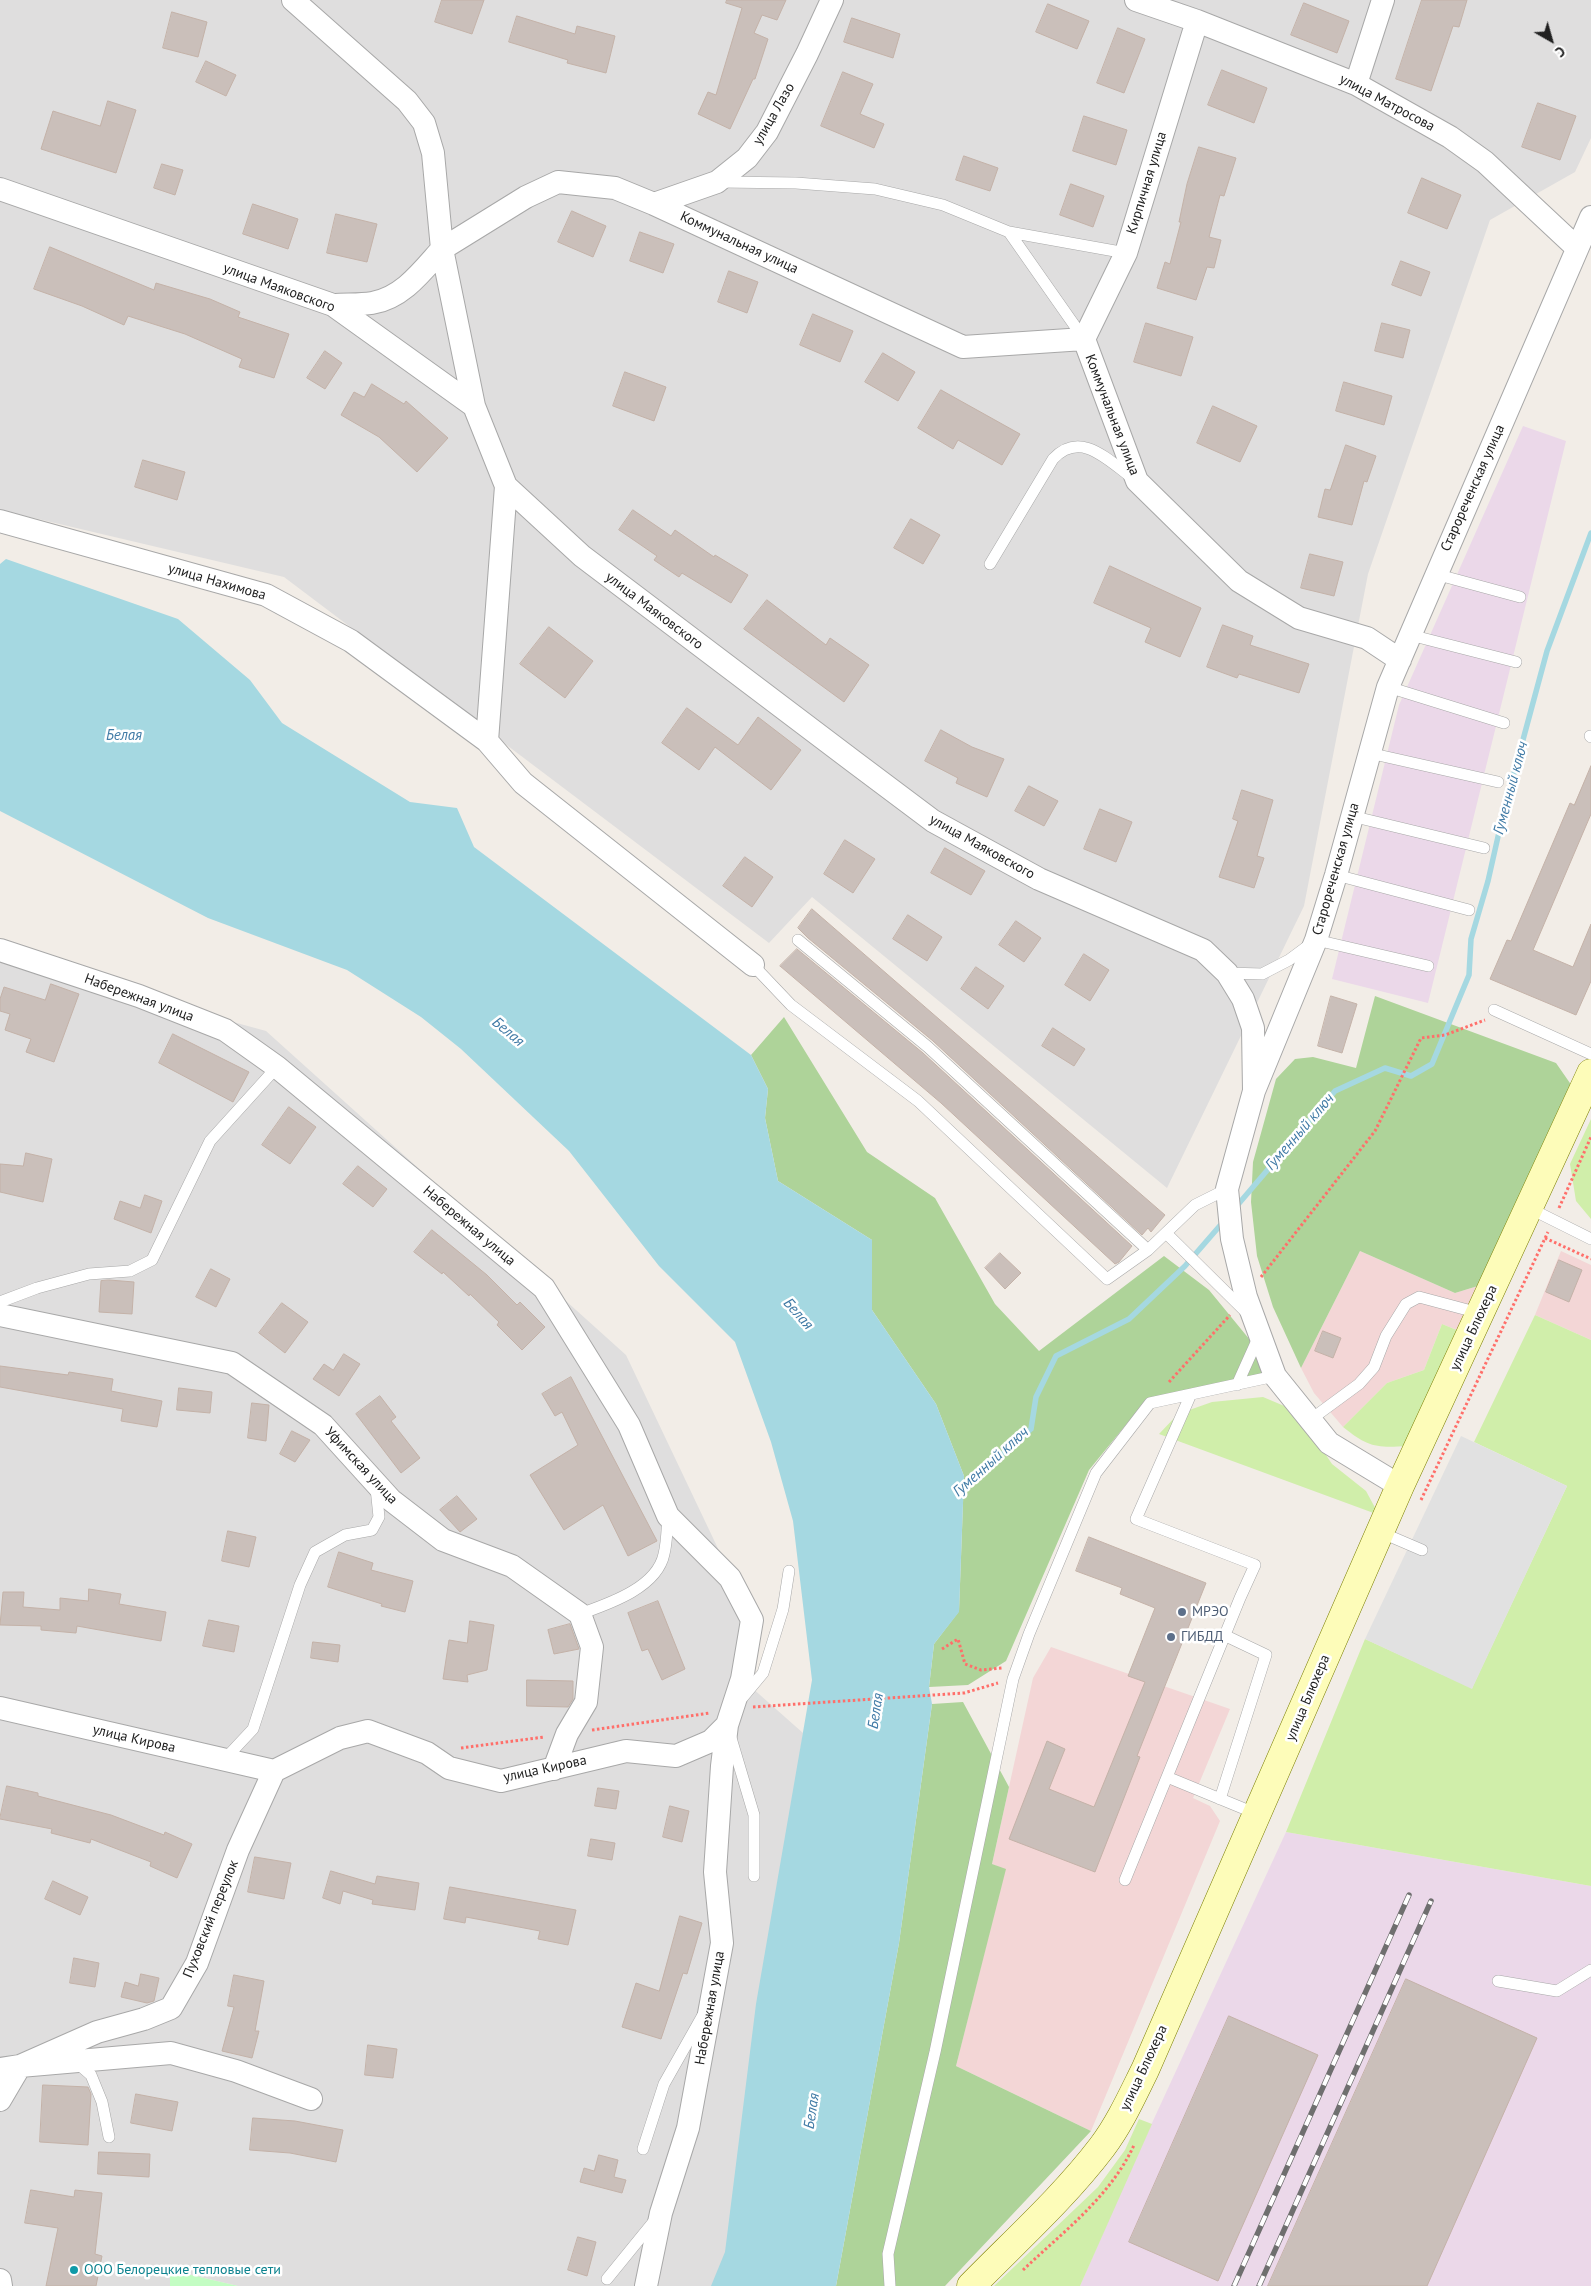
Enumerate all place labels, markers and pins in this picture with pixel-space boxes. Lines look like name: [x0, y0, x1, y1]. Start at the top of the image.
place label: МРЭО: [1192, 1604, 1229, 1620]
marker: МРЭО: [1176, 1606, 1188, 1618]
place label: ГИБДД: [1181, 1629, 1223, 1645]
marker: ГИБДД: [1165, 1631, 1177, 1643]
place label: ООО Белорецкие тепловые сети: [84, 2262, 281, 2278]
marker: ООО Белорецкие тепловые сети: [68, 2264, 80, 2276]

